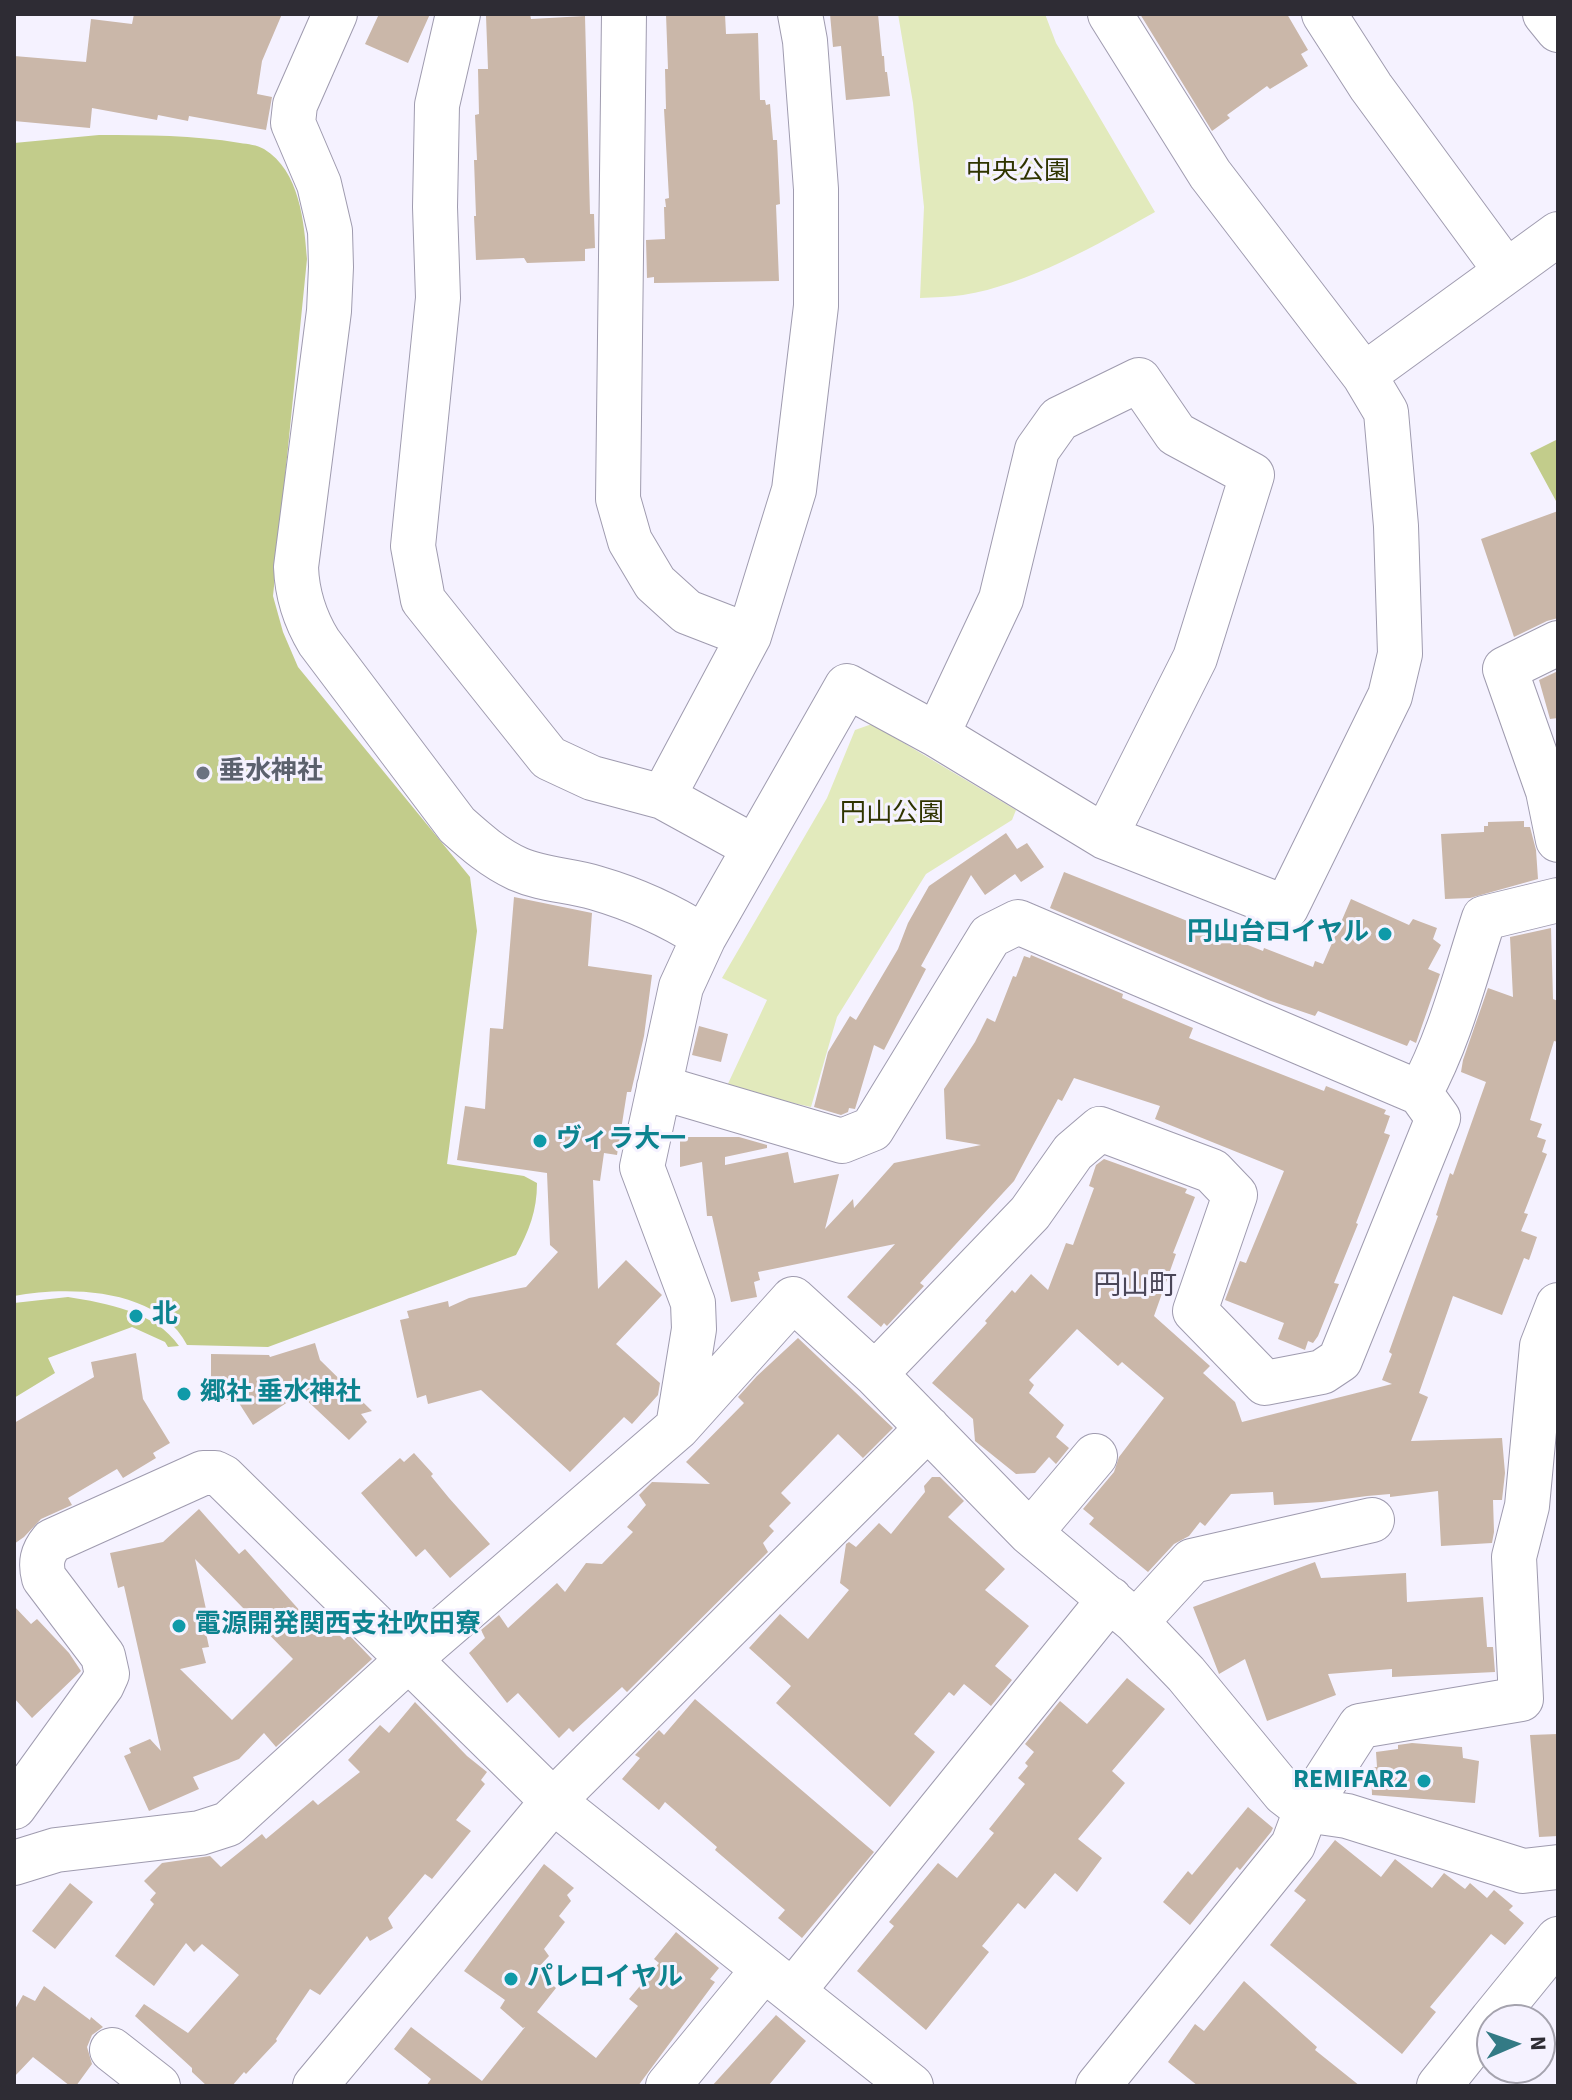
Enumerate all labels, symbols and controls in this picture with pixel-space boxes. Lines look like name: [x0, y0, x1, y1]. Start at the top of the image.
park label: 中央公園: [966, 157, 1070, 189]
place label: 垂水神社: [219, 757, 323, 789]
marker: 垂水神社: [194, 764, 212, 782]
park label: 円山公園: [840, 799, 944, 831]
place label: 円山台ロイヤル: [1187, 918, 1369, 950]
marker: 円山台ロイヤル: [1376, 925, 1394, 943]
place label: ヴィラ大一: [556, 1125, 686, 1157]
marker: ヴィラ大一: [531, 1132, 549, 1150]
district label: 円山町: [1093, 1271, 1177, 1305]
place label: 北: [152, 1300, 178, 1332]
marker: 北: [127, 1307, 145, 1325]
place label: 郷社 垂水神社: [200, 1378, 361, 1410]
marker: 郷社 垂水神社: [175, 1385, 193, 1403]
place label: 電源開発関西支社吹田寮: [195, 1610, 481, 1642]
marker: 電源開発関西支社吹田寮: [170, 1617, 188, 1635]
place label: REMIFAR2: [1293, 1765, 1408, 1797]
marker: REMIFAR2: [1415, 1772, 1433, 1790]
place label: パレロイヤル: [527, 1963, 683, 1995]
marker: パレロイヤル: [502, 1970, 520, 1988]
north arrow: [1476, 2004, 1556, 2084]
text: N: [1522, 2035, 1554, 2051]

